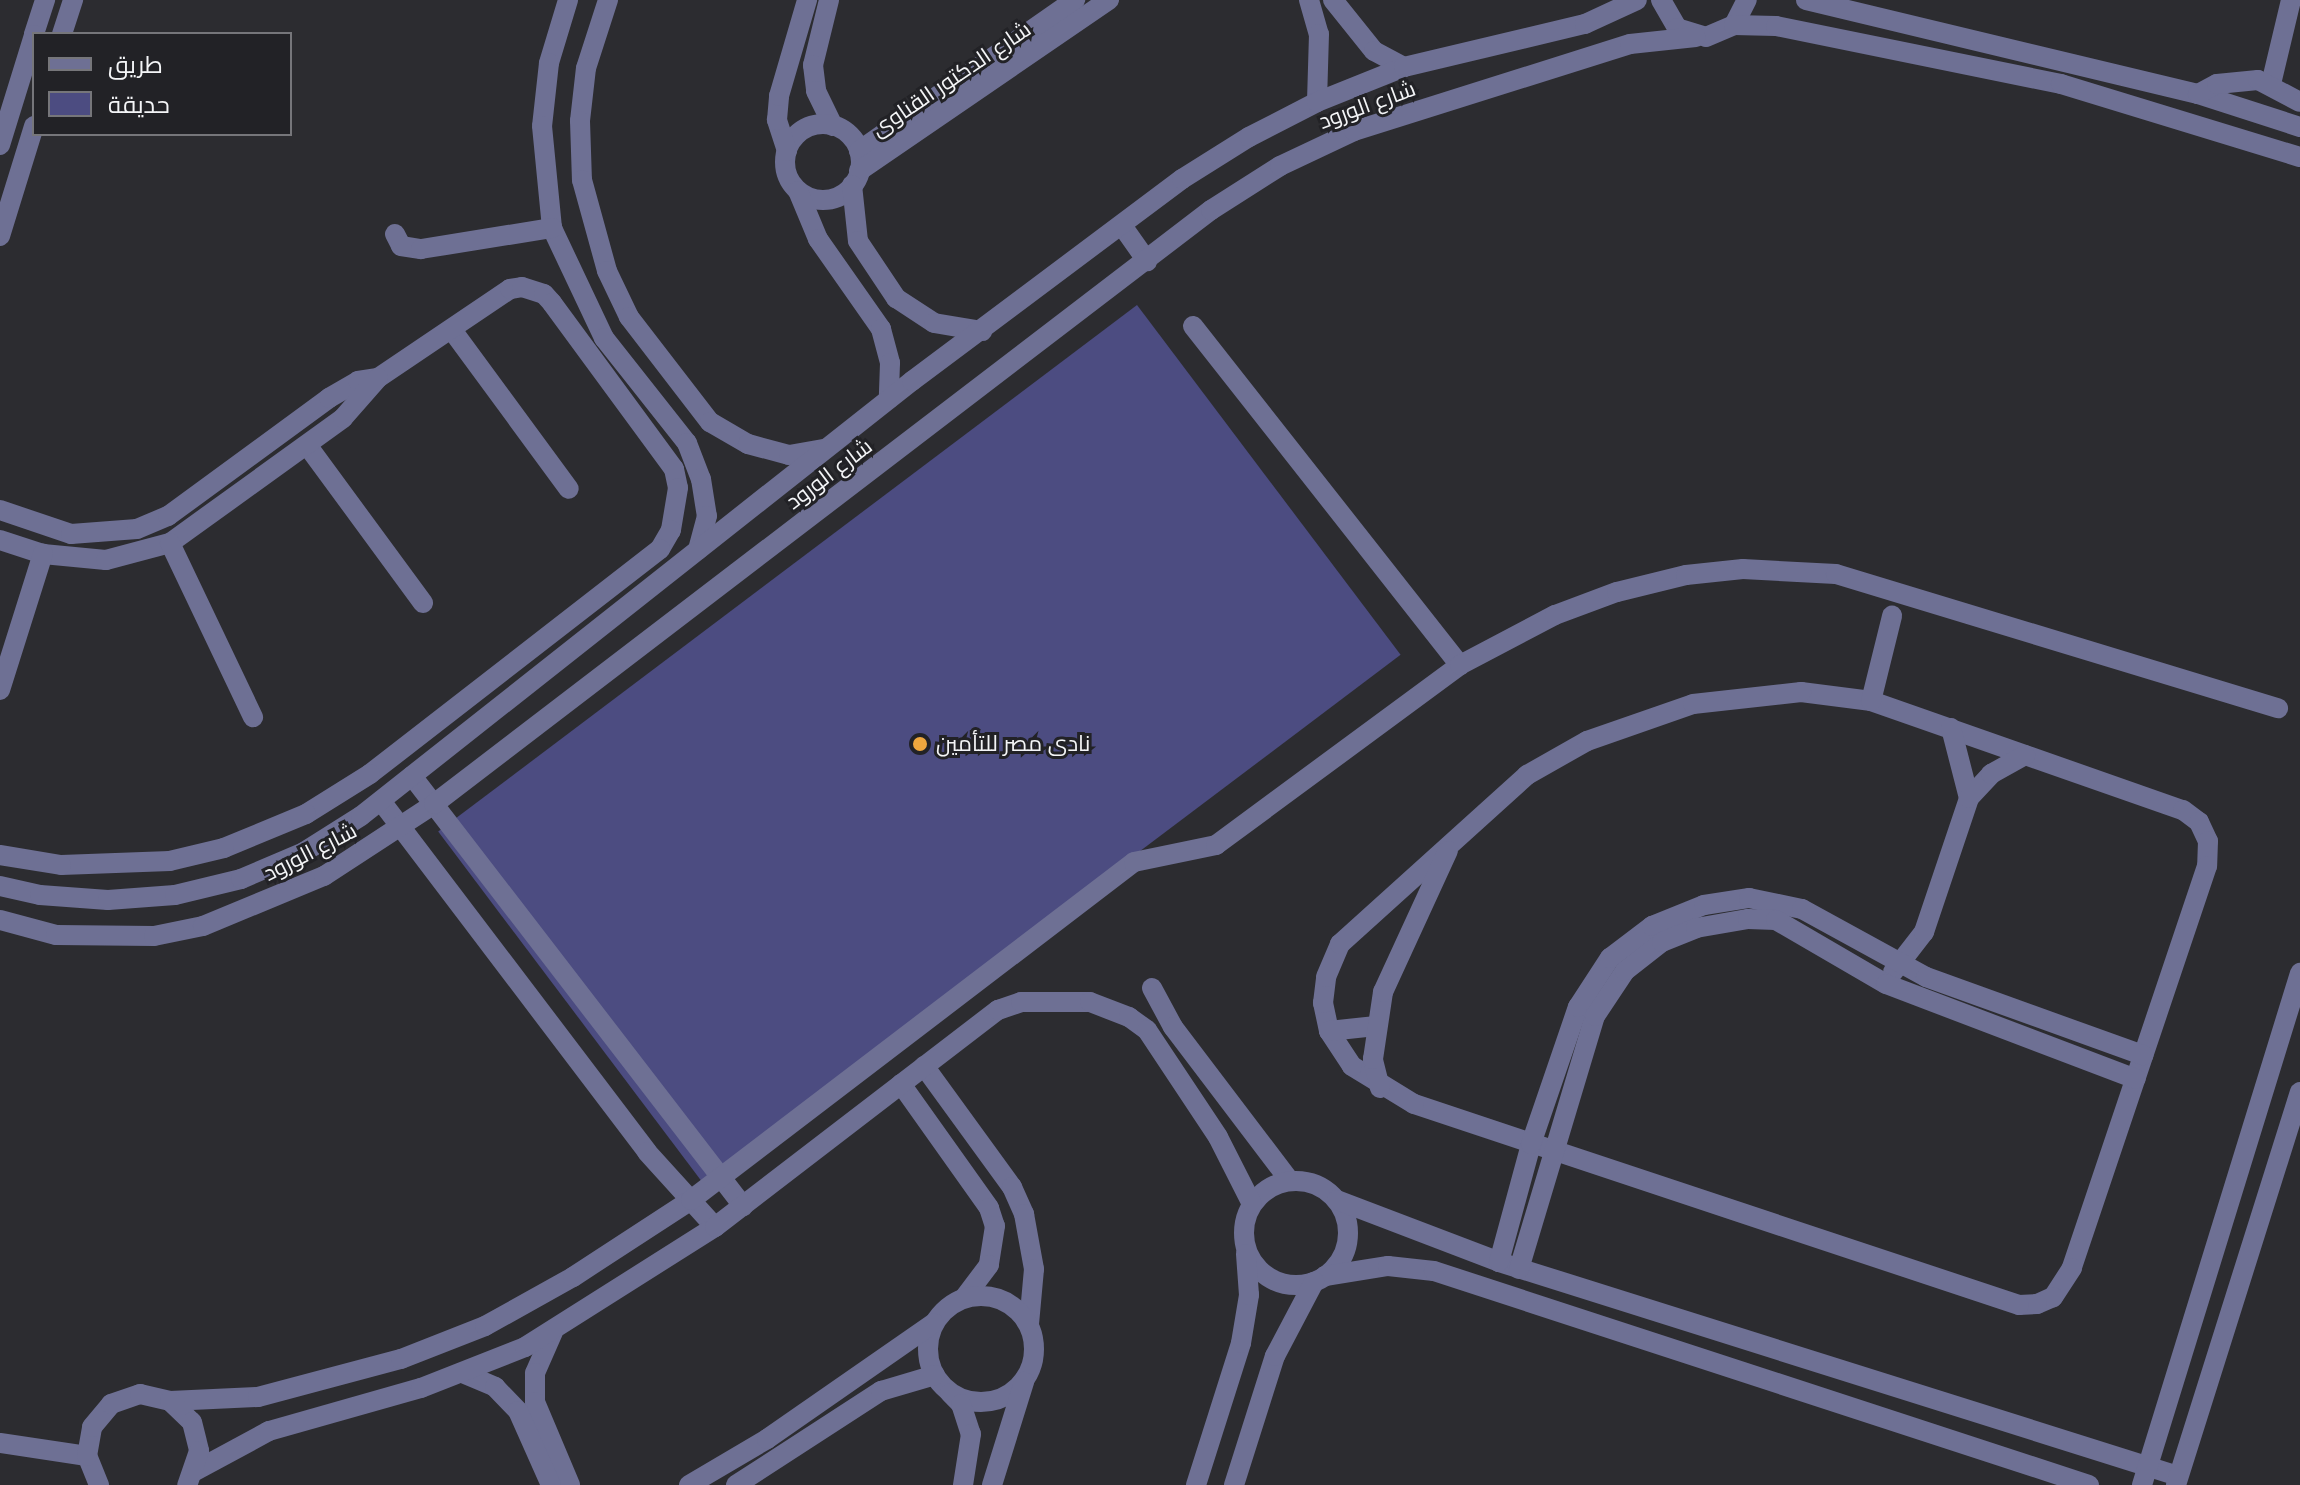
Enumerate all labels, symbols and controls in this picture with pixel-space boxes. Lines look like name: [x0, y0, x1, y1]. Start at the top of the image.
street label: شارع الدكتور القناوى: [866, 16, 1036, 142]
legend: [32, 32, 292, 136]
text: طريق: [108, 50, 163, 79]
street label: شارع الورود: [1315, 75, 1419, 135]
text: حديقة: [108, 90, 170, 119]
street label: شارع الورود: [781, 433, 877, 515]
place label: نادى مصر للتأمين: [936, 731, 1090, 757]
marker: نادى مصر للتأمين: [911, 735, 929, 753]
street label: شارع الورود: [259, 817, 361, 887]

